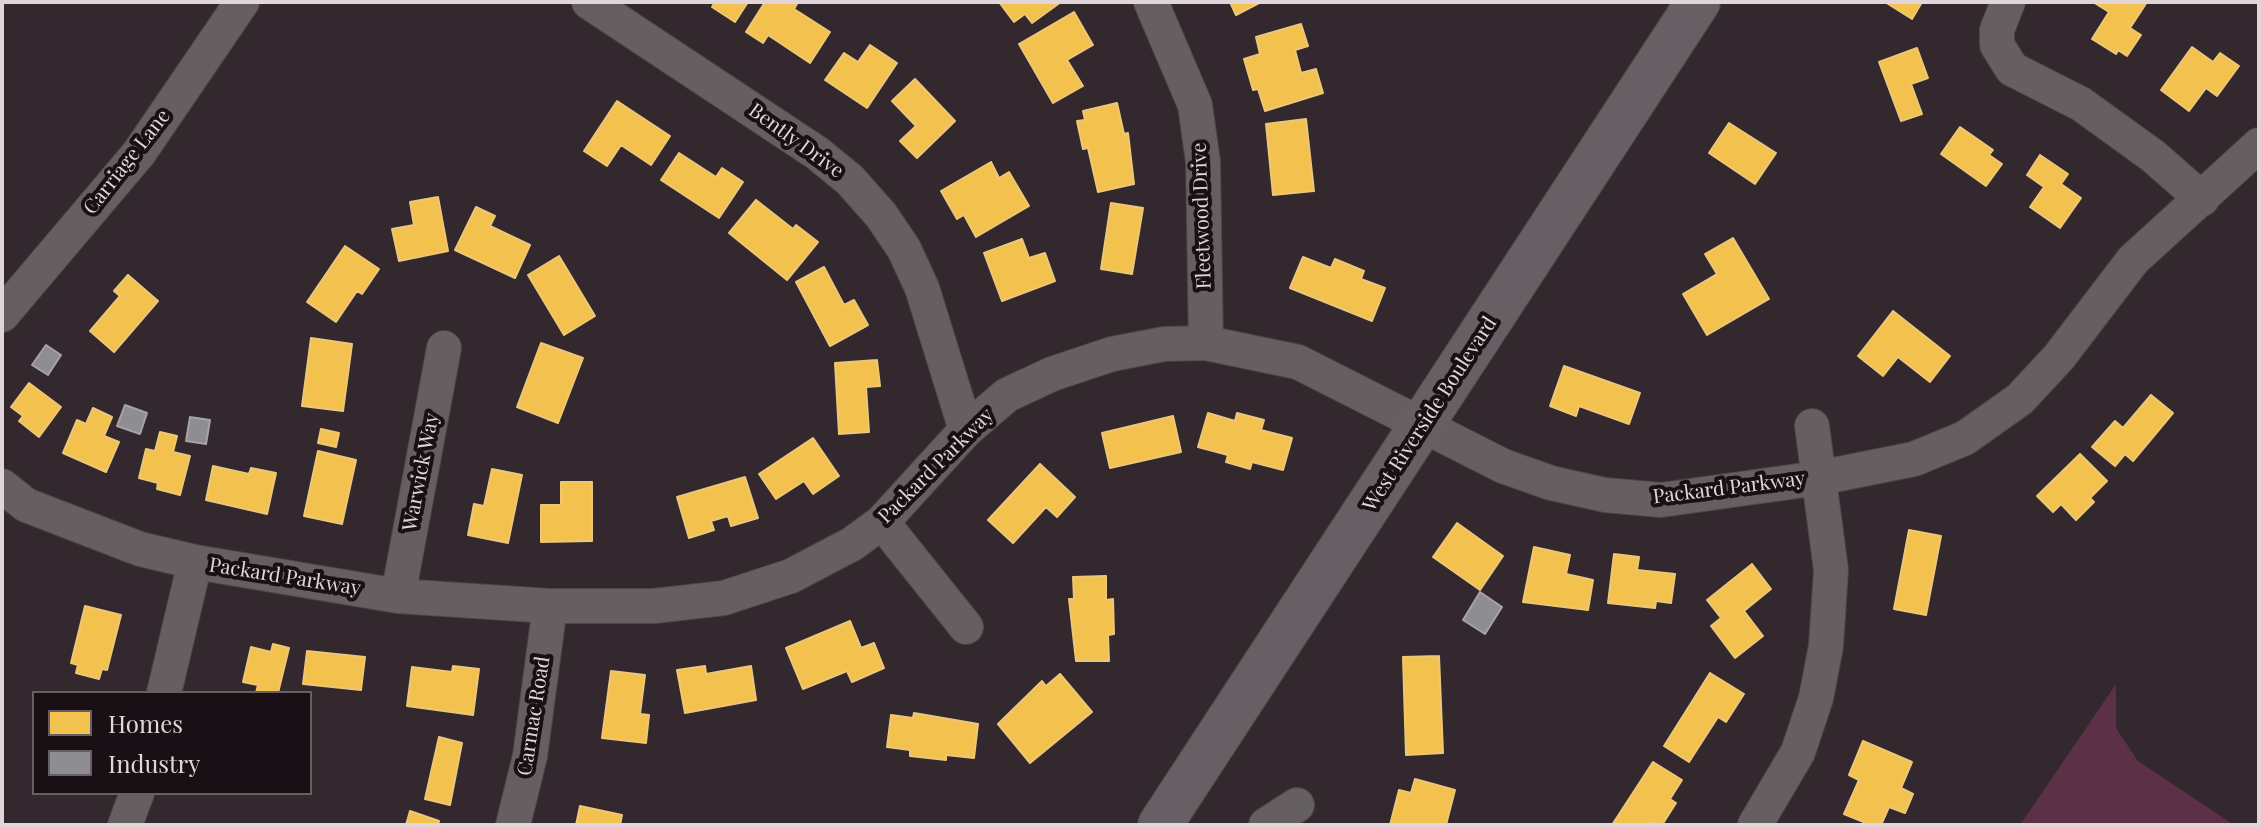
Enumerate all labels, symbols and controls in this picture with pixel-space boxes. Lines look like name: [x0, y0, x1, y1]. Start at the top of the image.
street label: Bently Drive: [744, 99, 848, 183]
street label: Carriage Lane: [79, 105, 175, 219]
street label: Fleetwood Drive: [1187, 142, 1217, 290]
street label: West Riverside Boulevard: [1358, 312, 1502, 516]
street label: Packard Parkway: [873, 403, 999, 529]
street label: Warwick Way: [398, 411, 444, 533]
street label: Packard Parkway: [1651, 467, 1807, 509]
street label: Packard Parkway: [207, 553, 363, 601]
street label: Carmac Road: [513, 655, 555, 777]
legend: [32, 691, 312, 795]
text: Homes: [108, 707, 183, 739]
text: Industry: [108, 747, 200, 779]

